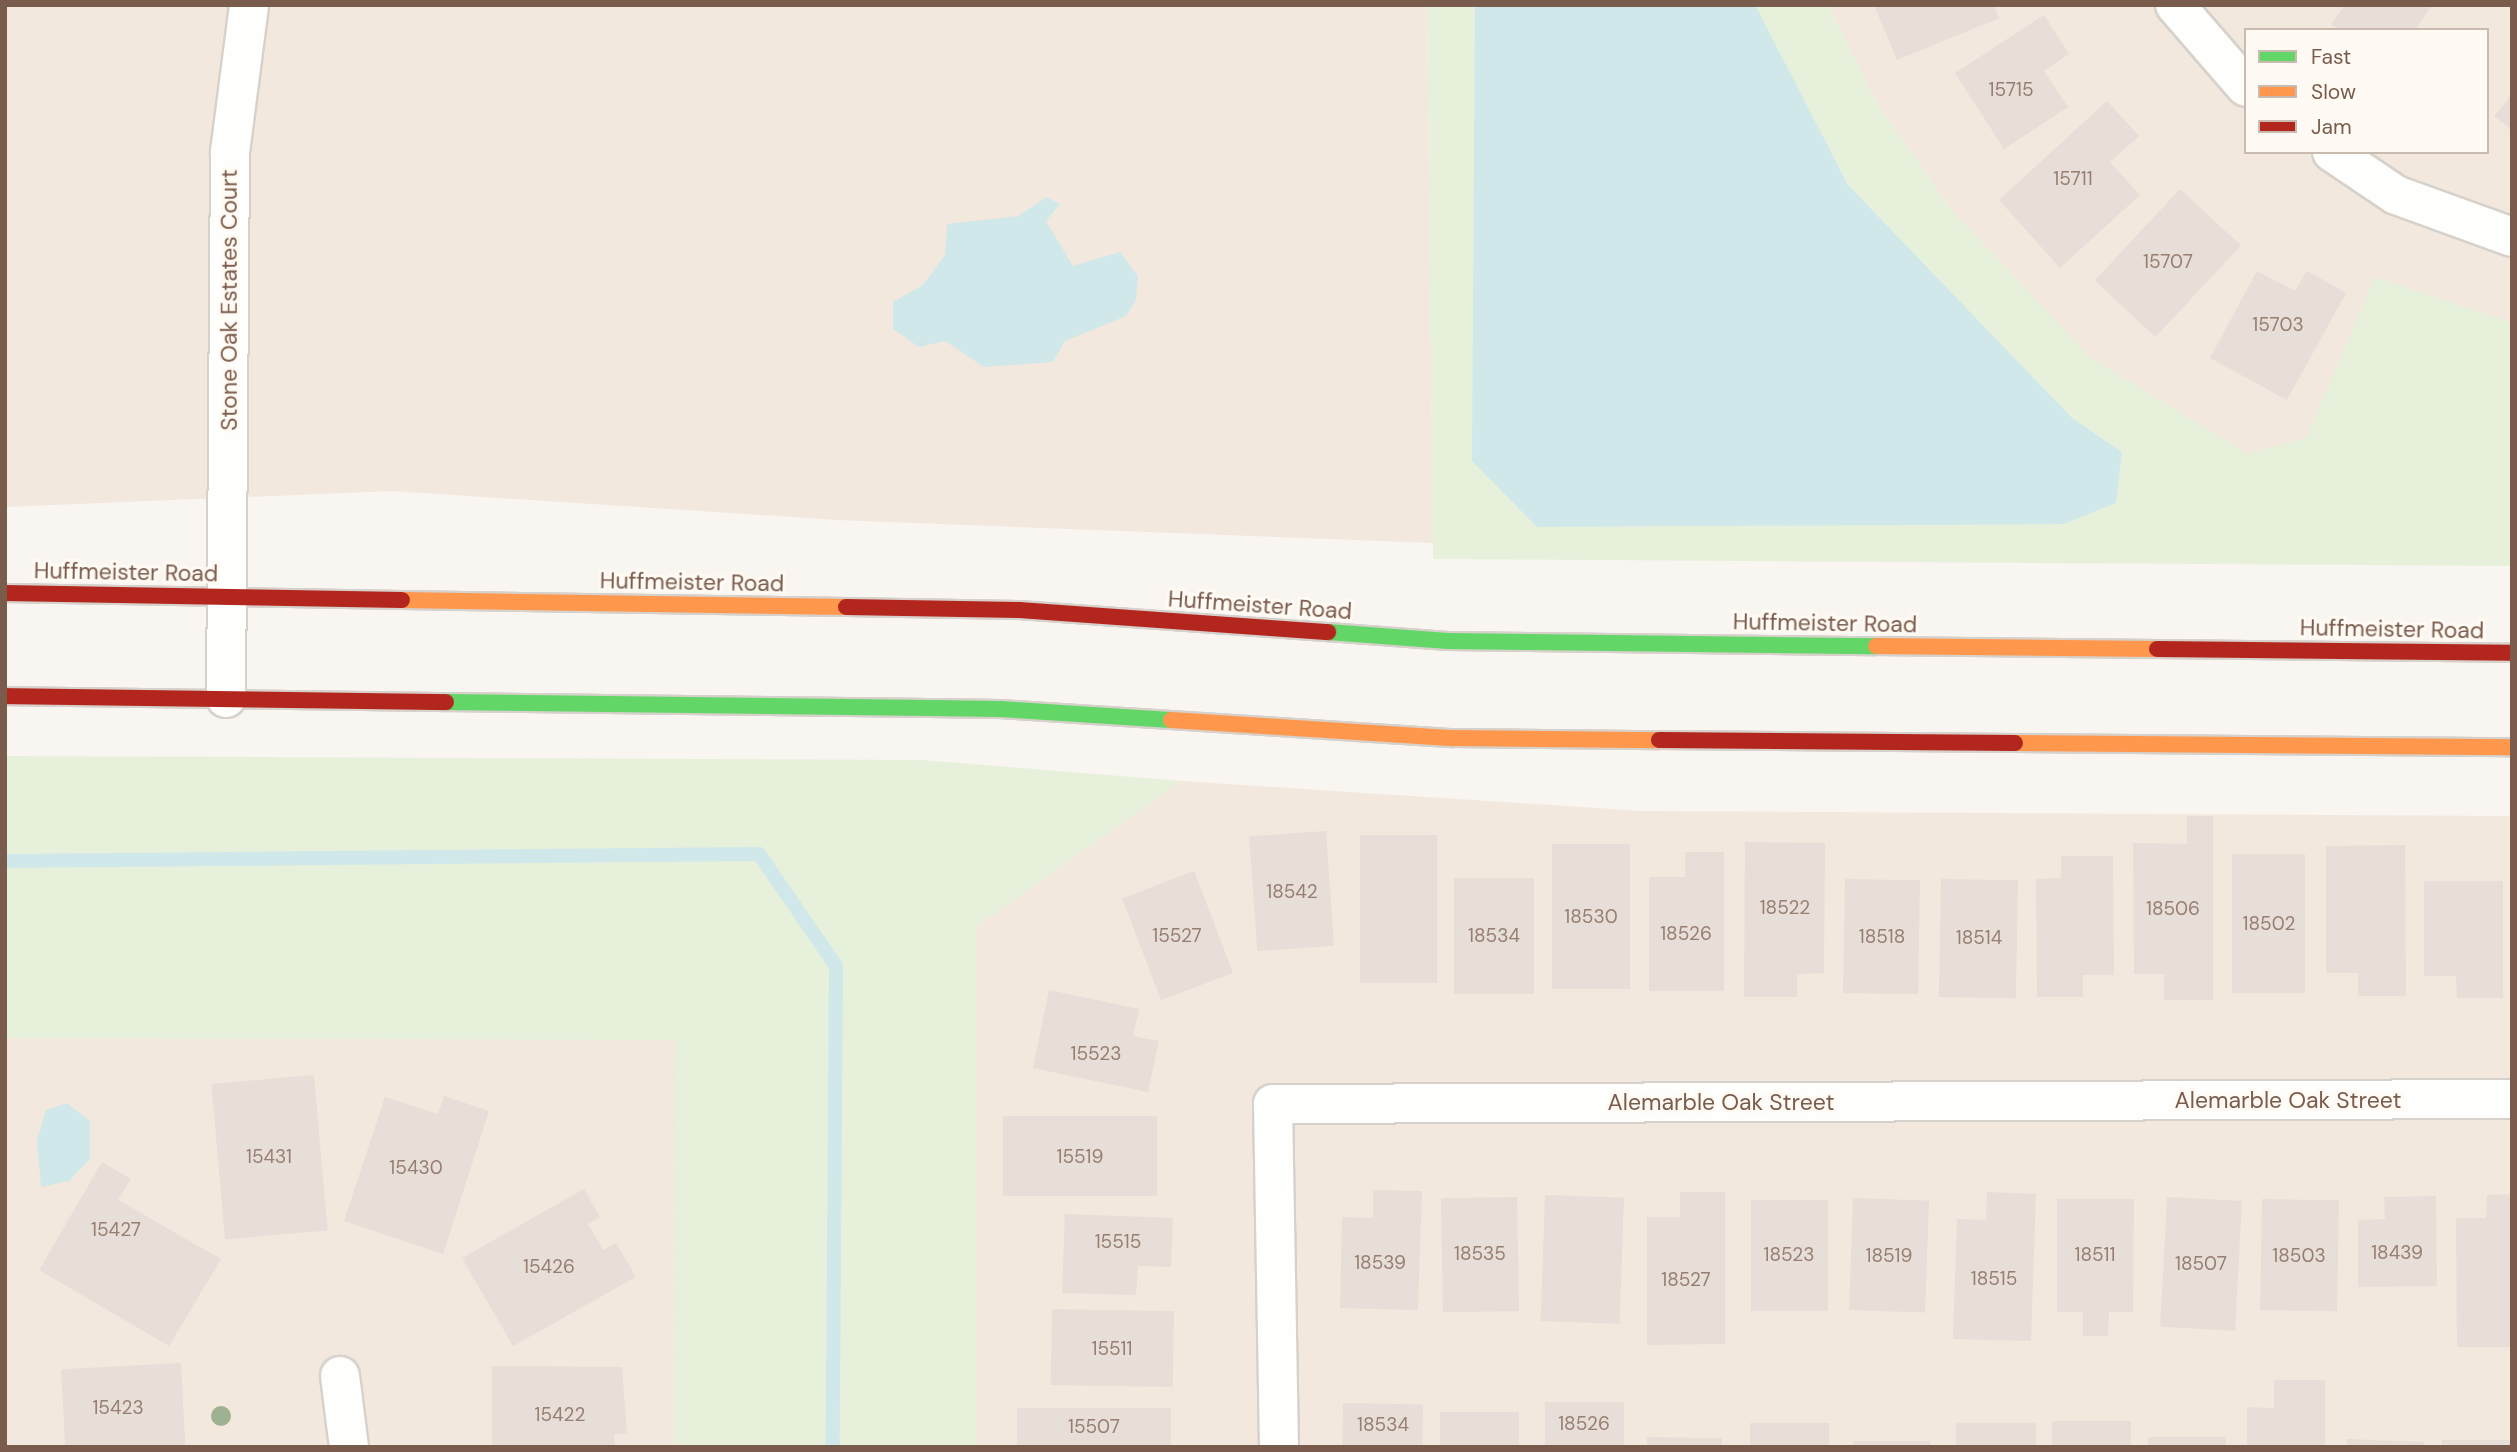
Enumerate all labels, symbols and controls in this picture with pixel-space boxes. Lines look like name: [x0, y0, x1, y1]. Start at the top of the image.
legend: [2244, 28, 2489, 154]
text: Fast: [2311, 43, 2351, 71]
text: Slow: [2311, 78, 2356, 106]
house number: 15715: [1989, 79, 2033, 101]
text: Jam: [2311, 113, 2352, 141]
house number: 15711: [2053, 168, 2093, 190]
street label: Stone Oak Estates Court: [215, 169, 243, 431]
house number: 15707: [2143, 251, 2193, 273]
house number: 15703: [2252, 314, 2304, 336]
street label: Huffmeister Road: [34, 557, 218, 587]
street label: Huffmeister Road: [600, 567, 784, 597]
street label: Huffmeister Road: [1167, 585, 1353, 625]
street label: Huffmeister Road: [1733, 608, 1917, 638]
street label: Huffmeister Road: [2300, 614, 2484, 644]
house number: 18542: [1266, 881, 1318, 903]
house number: 18522: [1760, 897, 1810, 919]
house number: 18506: [2146, 898, 2200, 920]
house number: 18530: [1564, 906, 1618, 928]
house number: 18502: [2243, 913, 2295, 935]
house number: 18526: [1660, 923, 1712, 945]
house number: 15527: [1152, 925, 1202, 947]
house number: 18534: [1468, 925, 1520, 947]
house number: 18518: [1859, 926, 1905, 948]
house number: 18514: [1956, 927, 2002, 949]
house number: 15523: [1071, 1043, 1121, 1065]
street label: Alemarble Oak Street: [2175, 1086, 2401, 1114]
street label: Alemarble Oak Street: [1608, 1088, 1834, 1116]
house number: 15431: [246, 1146, 292, 1168]
house number: 15519: [1057, 1146, 1103, 1168]
house number: 15430: [389, 1157, 443, 1179]
house number: 15427: [91, 1219, 141, 1241]
house number: 15515: [1095, 1231, 1141, 1253]
house number: 18439: [2371, 1242, 2423, 1264]
house number: 18535: [1454, 1243, 1506, 1265]
house number: 18523: [1764, 1244, 1814, 1266]
house number: 18511: [2075, 1244, 2115, 1266]
house number: 18519: [1866, 1245, 1912, 1267]
house number: 18503: [2272, 1245, 2326, 1267]
house number: 18539: [1354, 1252, 1406, 1274]
house number: 18507: [2175, 1253, 2227, 1275]
house number: 15426: [523, 1256, 575, 1278]
house number: 18515: [1971, 1268, 2017, 1290]
house number: 18527: [1661, 1269, 1711, 1291]
house number: 15511: [1092, 1338, 1132, 1360]
house number: 15423: [92, 1397, 144, 1419]
house number: 15422: [535, 1404, 585, 1426]
house number: 18526: [1558, 1413, 1610, 1435]
house number: 18534: [1357, 1414, 1409, 1436]
house number: 15507: [1068, 1416, 1120, 1438]

